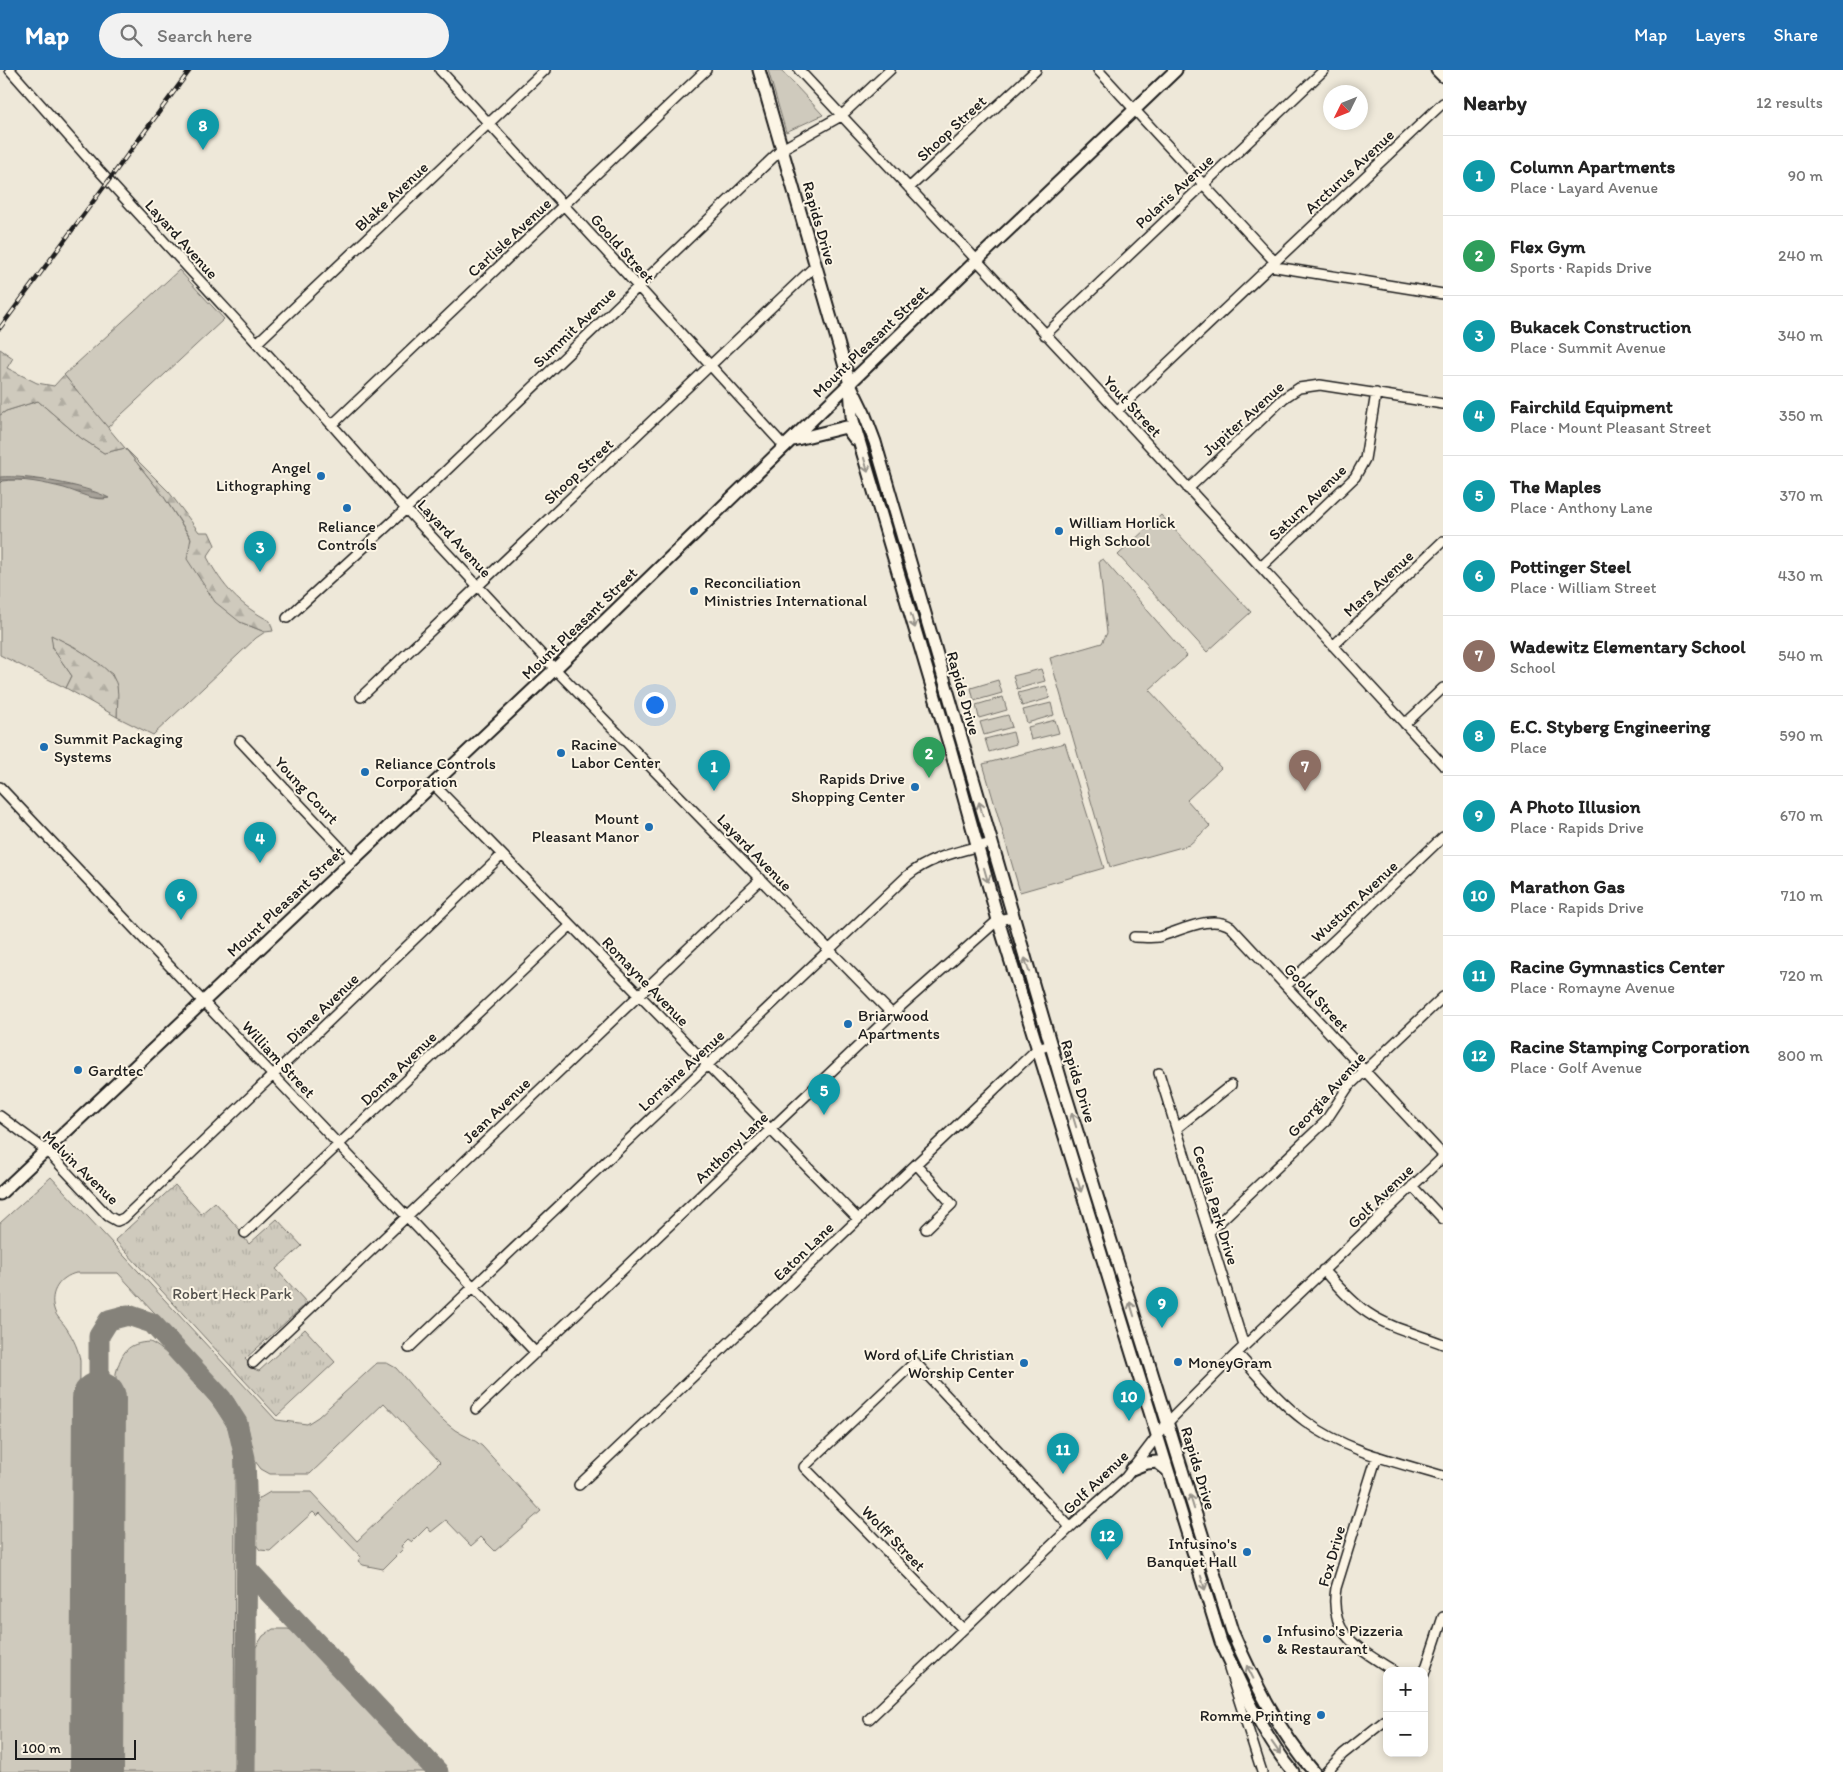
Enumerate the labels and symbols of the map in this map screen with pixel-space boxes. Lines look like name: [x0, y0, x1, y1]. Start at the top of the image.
north arrow: [1323, 85, 1368, 130]
street label: Shoop Street: [913, 91, 990, 165]
pin: 8: [187, 109, 219, 150]
street label: Arcturus Avenue: [1301, 125, 1398, 218]
street label: Polaris Avenue: [1131, 150, 1218, 232]
street label: Blake Avenue: [351, 158, 432, 235]
street label: Rapids Drive: [799, 179, 840, 267]
street label: Carlisle Avenue: [464, 194, 555, 281]
street label: Layard Avenue: [141, 196, 222, 283]
street label: Goold Street: [587, 210, 659, 287]
street label: Mount Pleasant Street: [809, 281, 932, 401]
street label: Summit Avenue: [529, 283, 620, 372]
street label: Yout Street: [1099, 372, 1166, 441]
street label: Jupiter Avenue: [1199, 377, 1288, 460]
street label: Shoop Street: [540, 434, 617, 508]
one-way arrow: [862, 457, 872, 473]
place label: Angel Lithographing: [216, 458, 312, 495]
street label: Saturn Avenue: [1264, 461, 1350, 544]
marker: Angel Lithographing: [315, 470, 327, 482]
street label: Layard Avenue: [414, 495, 496, 581]
marker: Reliance Controls: [341, 502, 353, 514]
place label: William Horlick High School: [1069, 513, 1176, 550]
place label: Reliance Controls: [317, 517, 377, 554]
marker: William Horlick High School: [1053, 525, 1065, 537]
pin: 3: [244, 531, 276, 572]
street label: Mars Avenue: [1339, 546, 1417, 621]
street label: Mount Pleasant Street: [518, 563, 641, 683]
place label: Reconciliation Ministries International: [704, 573, 868, 610]
marker: Reconciliation Ministries International: [688, 585, 700, 597]
one-way arrow: [909, 613, 918, 628]
street label: Rapids Drive: [943, 649, 984, 737]
your location: [642, 692, 668, 718]
place label: Summit Packaging Systems: [54, 729, 184, 766]
place label: Racine Labor Center: [571, 735, 660, 772]
pin: 2: [913, 737, 945, 778]
marker: Summit Packaging Systems: [38, 741, 50, 753]
marker: Racine Labor Center: [555, 747, 567, 759]
pin: 1: [698, 750, 730, 791]
pin: 7: [1289, 750, 1321, 791]
street label: Young Court: [271, 753, 343, 828]
place label: Reliance Controls Corporation: [375, 754, 496, 791]
marker: Reliance Controls Corporation: [359, 766, 371, 778]
place label: Rapids Drive Shopping Center: [791, 769, 905, 806]
marker: Rapids Drive Shopping Center: [909, 781, 921, 793]
one-way arrow: [976, 801, 986, 817]
place label: Mount Pleasant Manor: [532, 809, 640, 846]
street label: Layard Avenue: [713, 810, 796, 895]
marker: Mount Pleasant Manor: [643, 821, 655, 833]
pin: 4: [244, 822, 276, 863]
street label: Mount Pleasant Street: [223, 842, 348, 961]
street label: Wustum Avenue: [1307, 856, 1402, 946]
one-way arrow: [981, 867, 991, 883]
pin: 6: [165, 879, 197, 920]
street label: Romayne Avenue: [598, 933, 693, 1030]
one-way arrow: [1022, 957, 1032, 973]
street label: Goold Street: [1280, 959, 1353, 1036]
street label: Diane Avenue: [282, 969, 363, 1048]
place label: Briarwood Apartments: [858, 1006, 940, 1043]
street label: William Street: [238, 1017, 319, 1102]
marker: Briarwood Apartments: [842, 1018, 854, 1030]
street label: Lorraine Avenue: [634, 1026, 728, 1115]
street label: Donna Avenue: [356, 1027, 440, 1109]
street label: Rapids Drive: [1057, 1037, 1100, 1125]
street label: Georgia Avenue: [1283, 1048, 1370, 1141]
place label: Gardtec: [88, 1061, 143, 1080]
marker: Gardtec: [72, 1064, 84, 1076]
street label: Jean Avenue: [459, 1073, 534, 1147]
pin: 5: [808, 1074, 840, 1115]
street label: Anthony Lane: [691, 1107, 772, 1187]
one-way arrow: [1068, 1113, 1078, 1129]
street label: Melvin Avenue: [38, 1126, 123, 1209]
street label: Cecelia Park Drive: [1188, 1143, 1243, 1267]
street label: Golf Avenue: [1343, 1160, 1417, 1232]
one-way arrow: [1075, 1176, 1085, 1192]
street label: Eaton Lane: [769, 1218, 837, 1285]
park label: Robert Heck Park: [172, 1284, 292, 1303]
pin: 9: [1146, 1287, 1178, 1328]
one-way arrow: [1127, 1301, 1137, 1317]
place label: Word of Life Christian Worship Center: [864, 1345, 1015, 1382]
place label: MoneyGram: [1188, 1353, 1273, 1372]
marker: MoneyGram: [1172, 1356, 1184, 1368]
marker: Word of Life Christian Worship Center: [1018, 1357, 1030, 1369]
pin: 10: [1113, 1380, 1145, 1421]
street label: Rapids Drive: [1177, 1424, 1220, 1512]
pin: 11: [1047, 1433, 1079, 1474]
street label: Golf Avenue: [1058, 1446, 1132, 1518]
one-way arrow: [1187, 1494, 1197, 1510]
street label: Wolff Street: [858, 1502, 930, 1575]
pin: 12: [1091, 1519, 1123, 1560]
street label: Fox Drive: [1314, 1523, 1349, 1589]
place label: Infusino's Banquet Hall: [1147, 1534, 1237, 1571]
marker: Infusino's Banquet Hall: [1241, 1546, 1253, 1558]
one-way arrow: [1198, 1574, 1208, 1590]
place label: Infusino's Pizzeria & Restaurant: [1277, 1621, 1404, 1658]
marker: Infusino's Pizzeria & Restaurant: [1261, 1633, 1273, 1645]
one-way arrow: [1245, 1665, 1254, 1680]
place label: Romme Printing: [1200, 1706, 1312, 1725]
marker: Romme Printing: [1315, 1709, 1327, 1721]
scale bar: [15, 1737, 136, 1760]
one-way arrow: [1271, 1740, 1281, 1754]

